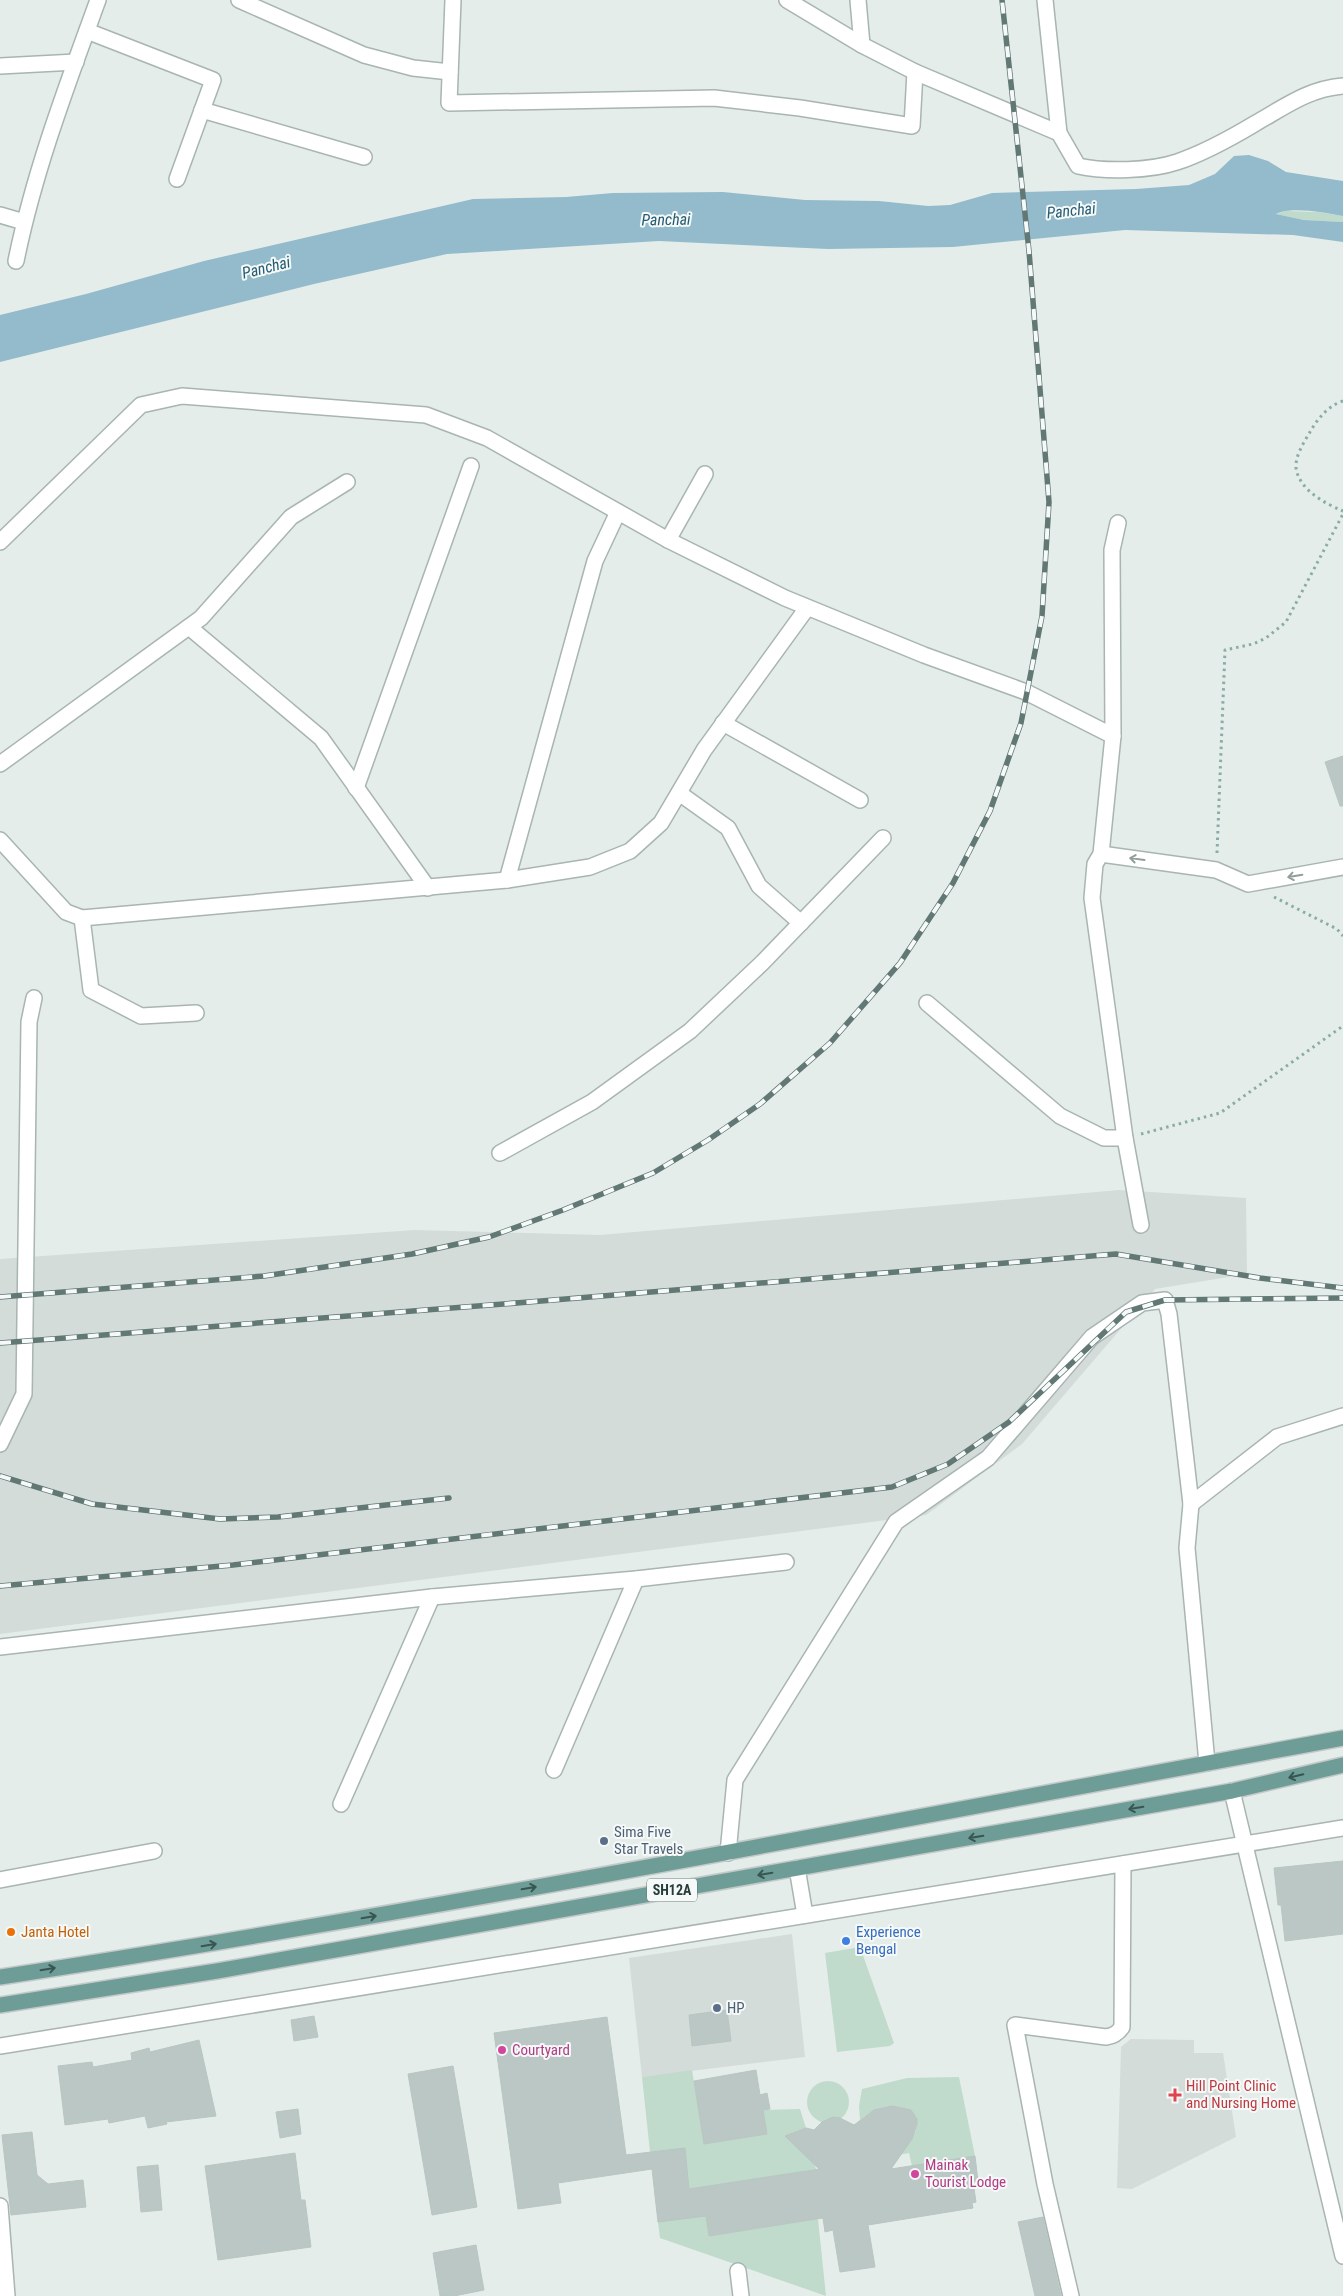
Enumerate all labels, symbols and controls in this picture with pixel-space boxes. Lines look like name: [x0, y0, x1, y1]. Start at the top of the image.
water label: Panchai: [1046, 198, 1097, 223]
water label: Panchai: [641, 210, 691, 229]
water label: Panchai: [240, 252, 293, 283]
one-way arrow: [1130, 853, 1146, 863]
one-way arrow: [1287, 872, 1303, 881]
one-way arrow: [1288, 1772, 1304, 1781]
one-way arrow: [1129, 1804, 1145, 1814]
place label: Sima Five Star Travels: [614, 1823, 684, 1858]
one-way arrow: [969, 1832, 985, 1842]
marker: Sima Five Star Travels: [598, 1835, 610, 1847]
one-way arrow: [757, 1870, 773, 1880]
road number: SH12A: [647, 1878, 697, 1902]
one-way arrow: [521, 1883, 537, 1893]
one-way arrow: [361, 1911, 377, 1921]
place label: Janta Hotel: [21, 1923, 90, 1941]
place label: Experience Bengal: [856, 1923, 921, 1958]
marker: Janta Hotel: [5, 1926, 17, 1938]
marker: Experience Bengal: [840, 1935, 852, 1947]
one-way arrow: [200, 1940, 216, 1950]
one-way arrow: [40, 1964, 56, 1974]
place label: HP: [727, 1999, 745, 2017]
marker: HP: [711, 2002, 723, 2014]
place label: Courtyard: [512, 2041, 570, 2059]
marker: Courtyard: [496, 2044, 508, 2056]
place label: Hill Point Clinic and Nursing Home: [1186, 2077, 1296, 2112]
marker: Hill Point Clinic and Nursing Home: [1168, 2088, 1182, 2102]
place label: Mainak Tourist Lodge: [925, 2156, 1006, 2191]
marker: Mainak Tourist Lodge: [909, 2168, 921, 2180]

